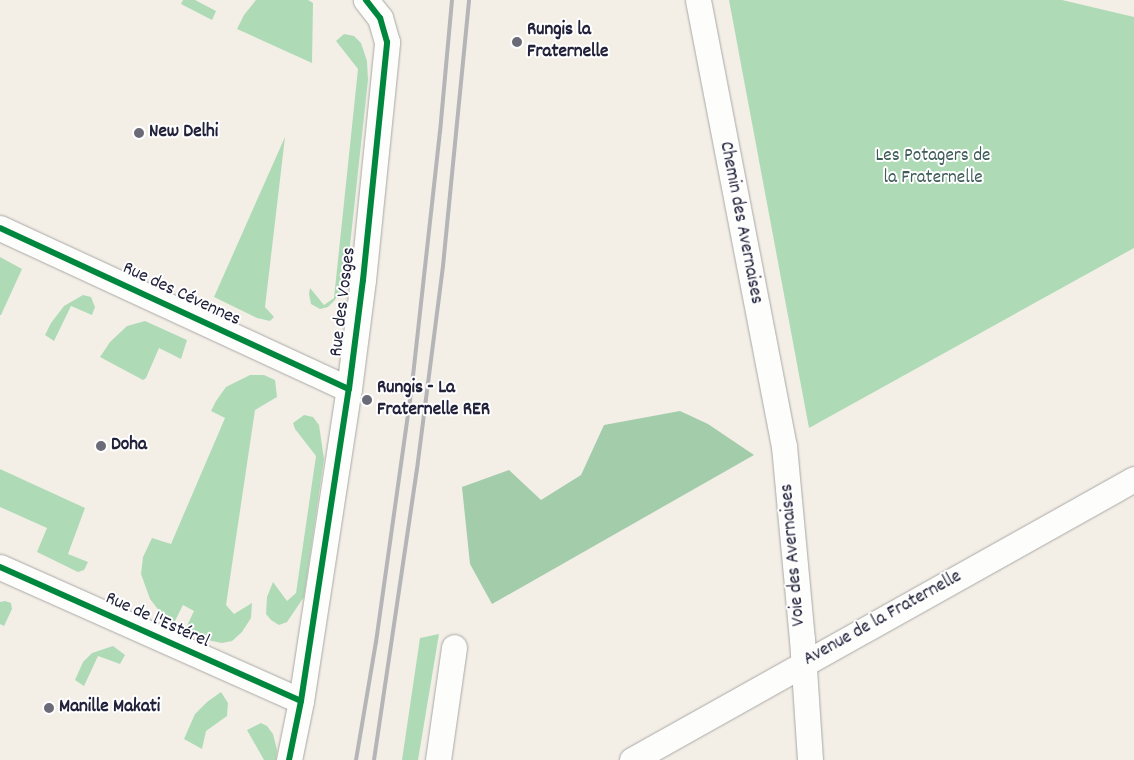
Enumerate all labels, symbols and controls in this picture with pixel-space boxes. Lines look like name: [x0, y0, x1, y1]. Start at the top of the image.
place label: Rungis la Fraternelle: [527, 20, 608, 64]
marker: Rungis la Fraternelle: [511, 36, 523, 48]
place label: New Delhi: [149, 122, 218, 144]
marker: New Delhi: [133, 127, 145, 139]
street label: Chemin des Avernaises: [713, 140, 767, 306]
park label: Les Potagers de la Fraternelle: [876, 146, 990, 190]
street label: Rue des Vosges: [326, 246, 362, 358]
street label: Rue des Cévennes: [118, 258, 244, 332]
place label: Rungis - La Fraternelle RER: [377, 378, 490, 422]
marker: Rungis - La Fraternelle RER: [361, 394, 373, 406]
place label: Doha: [111, 435, 147, 457]
marker: Doha: [95, 440, 107, 452]
street label: Voie des Avernaises: [776, 483, 812, 627]
street label: Avenue de la Fraternelle: [800, 566, 966, 672]
street label: Rue de l'Estérel: [101, 588, 213, 654]
place label: Manille Makati: [59, 697, 160, 719]
marker: Manille Makati: [43, 702, 55, 714]

